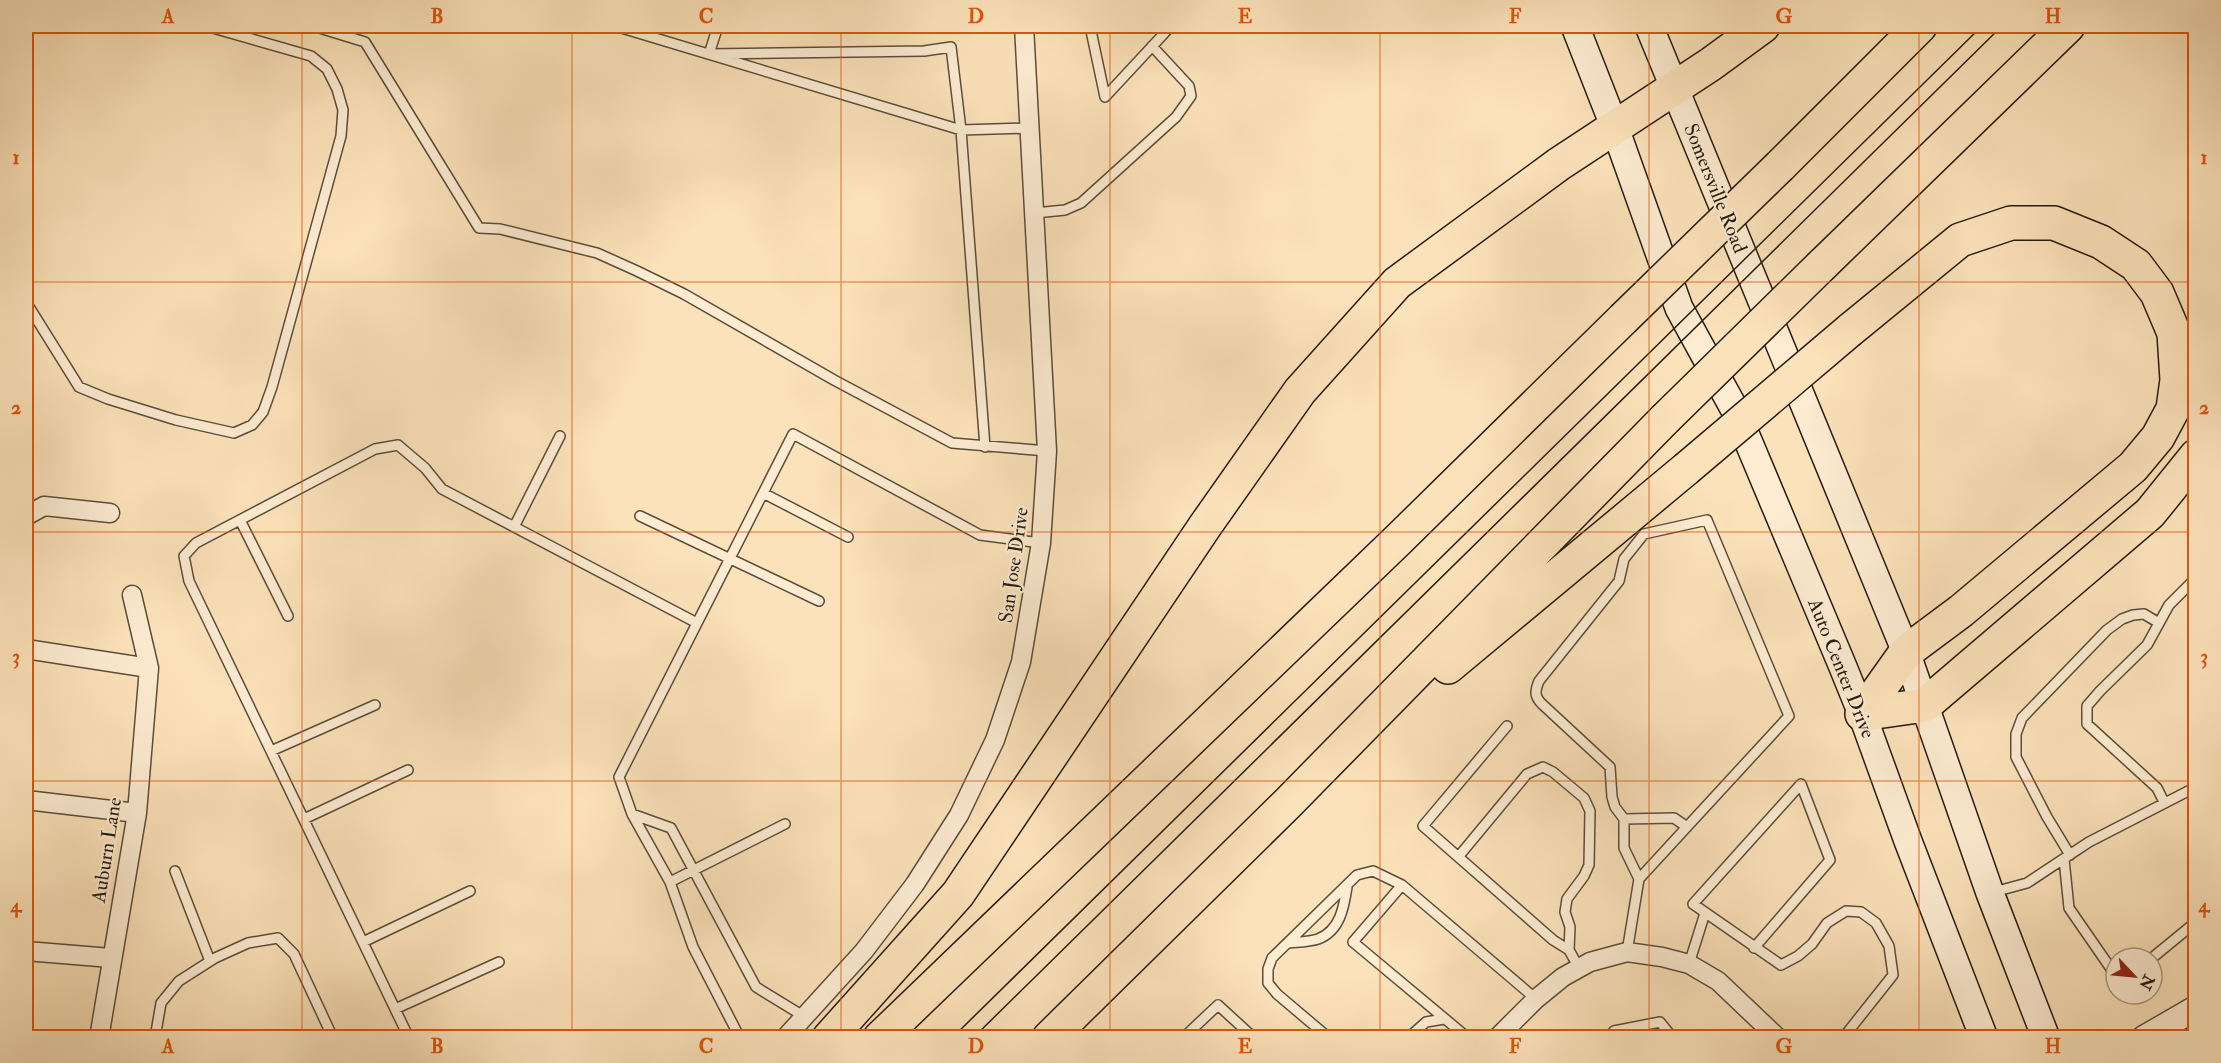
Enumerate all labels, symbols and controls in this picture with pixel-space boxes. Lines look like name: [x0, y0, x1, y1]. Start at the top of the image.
text: A: [161, 4, 175, 29]
text: B: [430, 4, 444, 29]
text: C: [699, 4, 713, 29]
text: D: [968, 4, 984, 29]
text: E: [1238, 4, 1253, 29]
text: F: [1509, 4, 1522, 29]
text: G: [1776, 4, 1793, 29]
text: H: [2045, 4, 2061, 29]
street label: Somersville Road: [1678, 120, 1753, 257]
text: 1: [12, 145, 20, 170]
text: 1: [2200, 145, 2208, 170]
text: 2: [11, 395, 21, 420]
text: 2: [2199, 395, 2209, 420]
street label: San Jose Drive: [993, 506, 1034, 624]
street label: Auto Center Drive: [1802, 594, 1881, 742]
text: 3: [12, 644, 20, 669]
text: 3: [2200, 644, 2208, 669]
street label: Auburn Lane: [86, 796, 127, 906]
text: 4: [10, 893, 23, 918]
text: 4: [2198, 893, 2211, 918]
north arrow: [2104, 946, 2164, 1006]
text: N: [2134, 970, 2159, 994]
text: A: [161, 1034, 175, 1059]
text: B: [430, 1034, 444, 1059]
text: C: [699, 1034, 713, 1059]
text: D: [968, 1034, 984, 1059]
text: E: [1238, 1034, 1253, 1059]
text: F: [1509, 1034, 1522, 1059]
text: G: [1776, 1034, 1793, 1059]
text: H: [2045, 1034, 2061, 1059]

